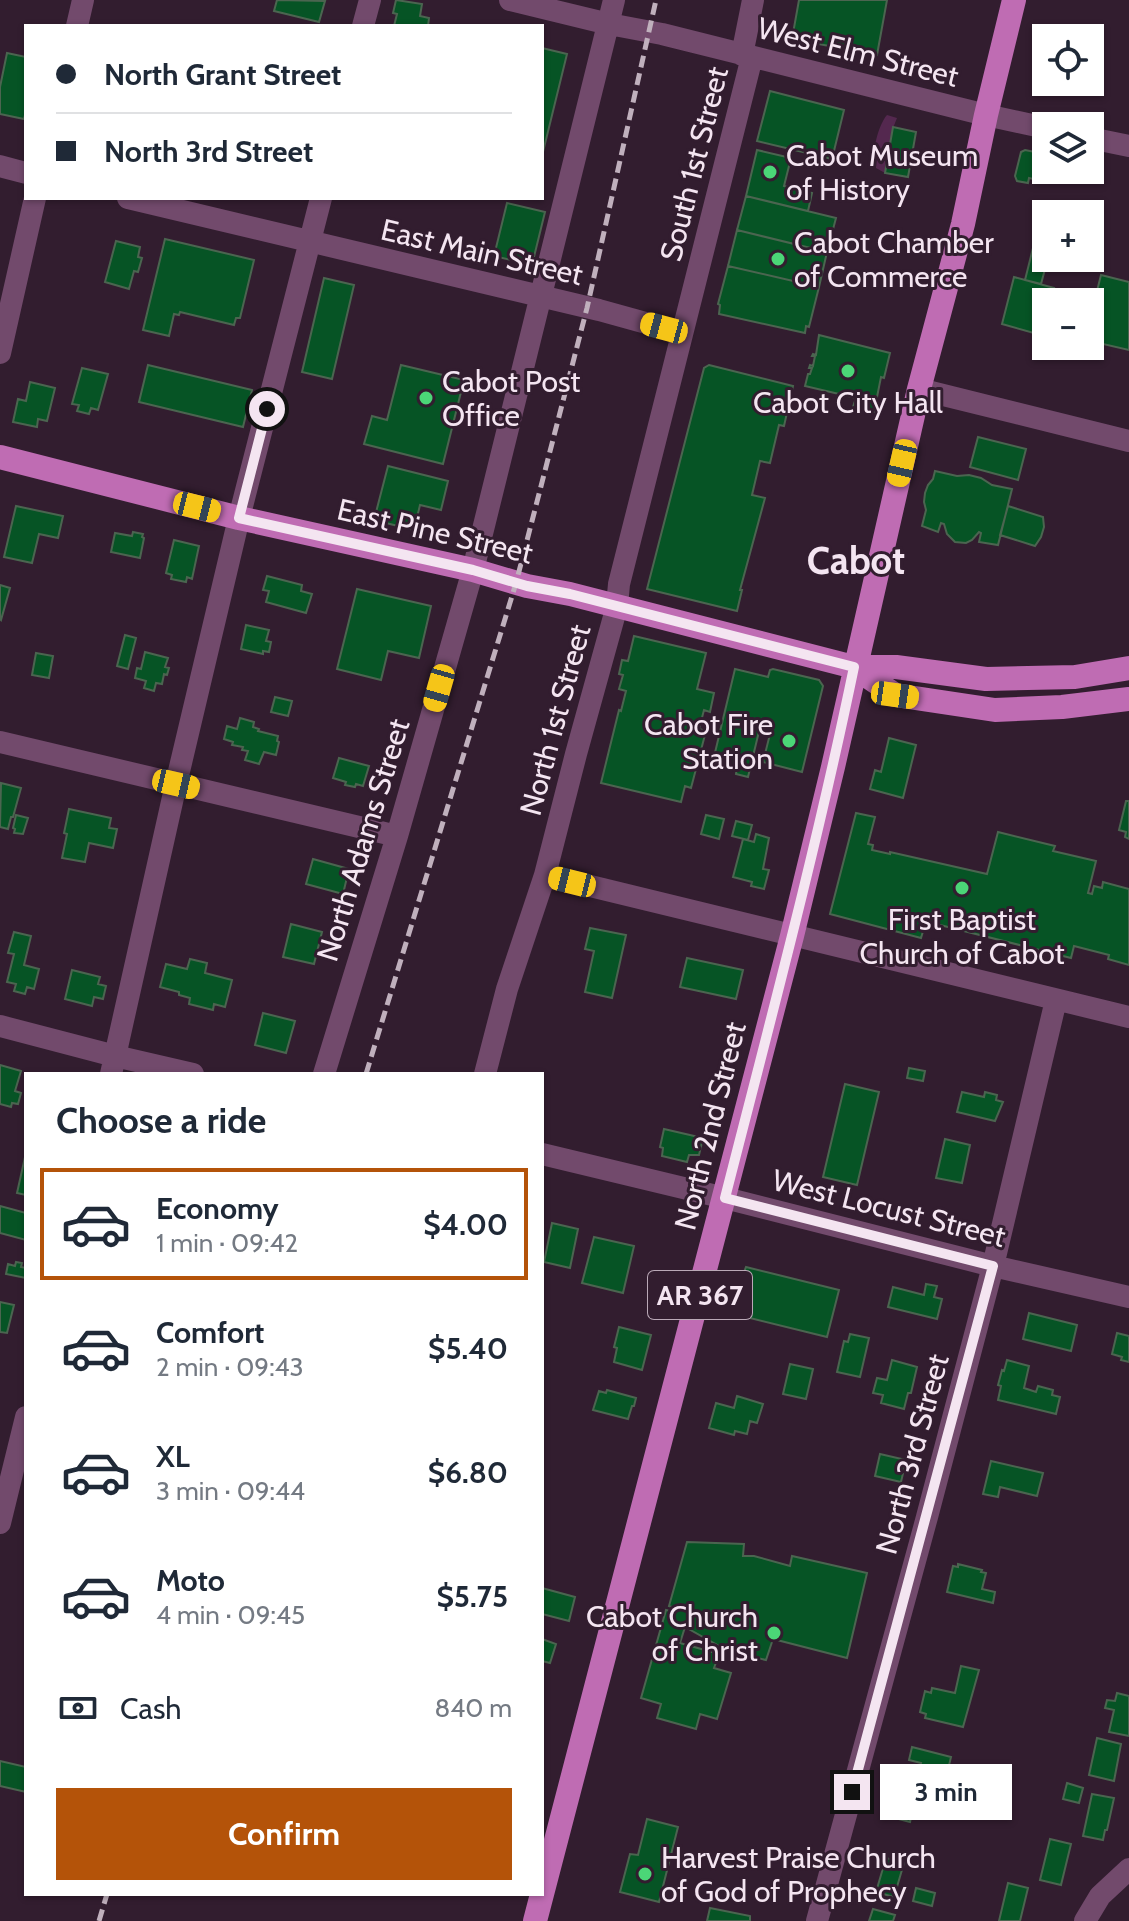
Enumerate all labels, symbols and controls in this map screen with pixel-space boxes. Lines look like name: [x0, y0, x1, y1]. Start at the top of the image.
street label: West Elm Street: [754, 9, 962, 95]
map controls: [1032, 24, 1104, 360]
button: locate: [1032, 24, 1104, 96]
text: North Grant Street: [104, 56, 341, 93]
street label: South 1st Street: [652, 63, 736, 265]
button: layers: [1032, 112, 1104, 184]
text: North 3rd Street: [104, 133, 313, 170]
place label: Cabot Museum of History: [786, 137, 978, 208]
marker: Cabot Museum of History: [761, 163, 779, 181]
button: +: [1032, 200, 1104, 272]
street label: East Main Street: [378, 211, 586, 293]
place label: Cabot Chamber of Commerce: [794, 224, 994, 295]
marker: Cabot Chamber of Commerce: [769, 250, 787, 268]
button: −: [1032, 288, 1104, 360]
car: [638, 310, 690, 346]
marker: Cabot City Hall: [839, 362, 857, 380]
place label: Cabot Post Office: [442, 363, 580, 434]
place label: Cabot City Hall: [753, 384, 943, 421]
marker: Cabot Post Office: [417, 389, 435, 407]
route start: [249, 391, 285, 427]
car: [885, 437, 919, 489]
car: [171, 490, 223, 524]
street label: East Pine Street: [334, 491, 536, 571]
district label: Cabot: [807, 537, 905, 584]
street label: North 1st Street: [512, 621, 598, 819]
car: [421, 662, 457, 714]
car: [870, 680, 920, 710]
place label: Cabot Fire Station: [644, 706, 773, 777]
street label: North Adams Street: [309, 714, 417, 966]
marker: Cabot Fire Station: [780, 732, 798, 750]
car: [150, 767, 202, 801]
car: [546, 865, 598, 899]
marker: First Baptist Church of Cabot: [953, 879, 971, 897]
place label: First Baptist Church of Cabot: [859, 901, 1065, 972]
street label: North 2nd Street: [666, 1018, 754, 1234]
text: Choose a ride: [56, 1098, 266, 1142]
street label: West Locust Street: [769, 1161, 1009, 1255]
icon: car: [60, 1188, 132, 1260]
text: Economy: [156, 1190, 279, 1227]
text: $4.00: [423, 1206, 508, 1243]
text: 1 min · 09:42: [156, 1227, 298, 1259]
road number: AR 367: [648, 1271, 752, 1319]
icon: car: [60, 1312, 132, 1384]
text: Comfort: [156, 1314, 264, 1351]
text: $5.40: [428, 1330, 508, 1367]
street label: North 3rd Street: [868, 1350, 956, 1558]
text: 2 min · 09:43: [156, 1351, 304, 1383]
icon: car: [60, 1436, 132, 1508]
text: XL: [156, 1438, 190, 1475]
text: $6.80: [428, 1454, 508, 1491]
text: 3 min · 09:44: [156, 1475, 305, 1507]
icon: car: [60, 1560, 132, 1632]
text: Moto: [156, 1562, 225, 1599]
text: $5.75: [436, 1578, 508, 1615]
place label: Cabot Church of Christ: [586, 1598, 758, 1669]
text: 4 min · 09:45: [156, 1599, 305, 1631]
marker: Cabot Church of Christ: [765, 1624, 783, 1642]
icon: cash: [56, 1686, 100, 1730]
text: Cash: [120, 1690, 182, 1727]
text: 840 m: [434, 1692, 512, 1724]
callout: 3 min: [880, 1764, 1012, 1820]
route end: [834, 1774, 870, 1810]
text: 3 min: [914, 1776, 978, 1808]
button: Confirm: [56, 1788, 512, 1880]
place label: Harvest Praise Church of God of Prophecy: [661, 1839, 936, 1910]
marker: Harvest Praise Church of God of Prophecy: [636, 1865, 654, 1883]

